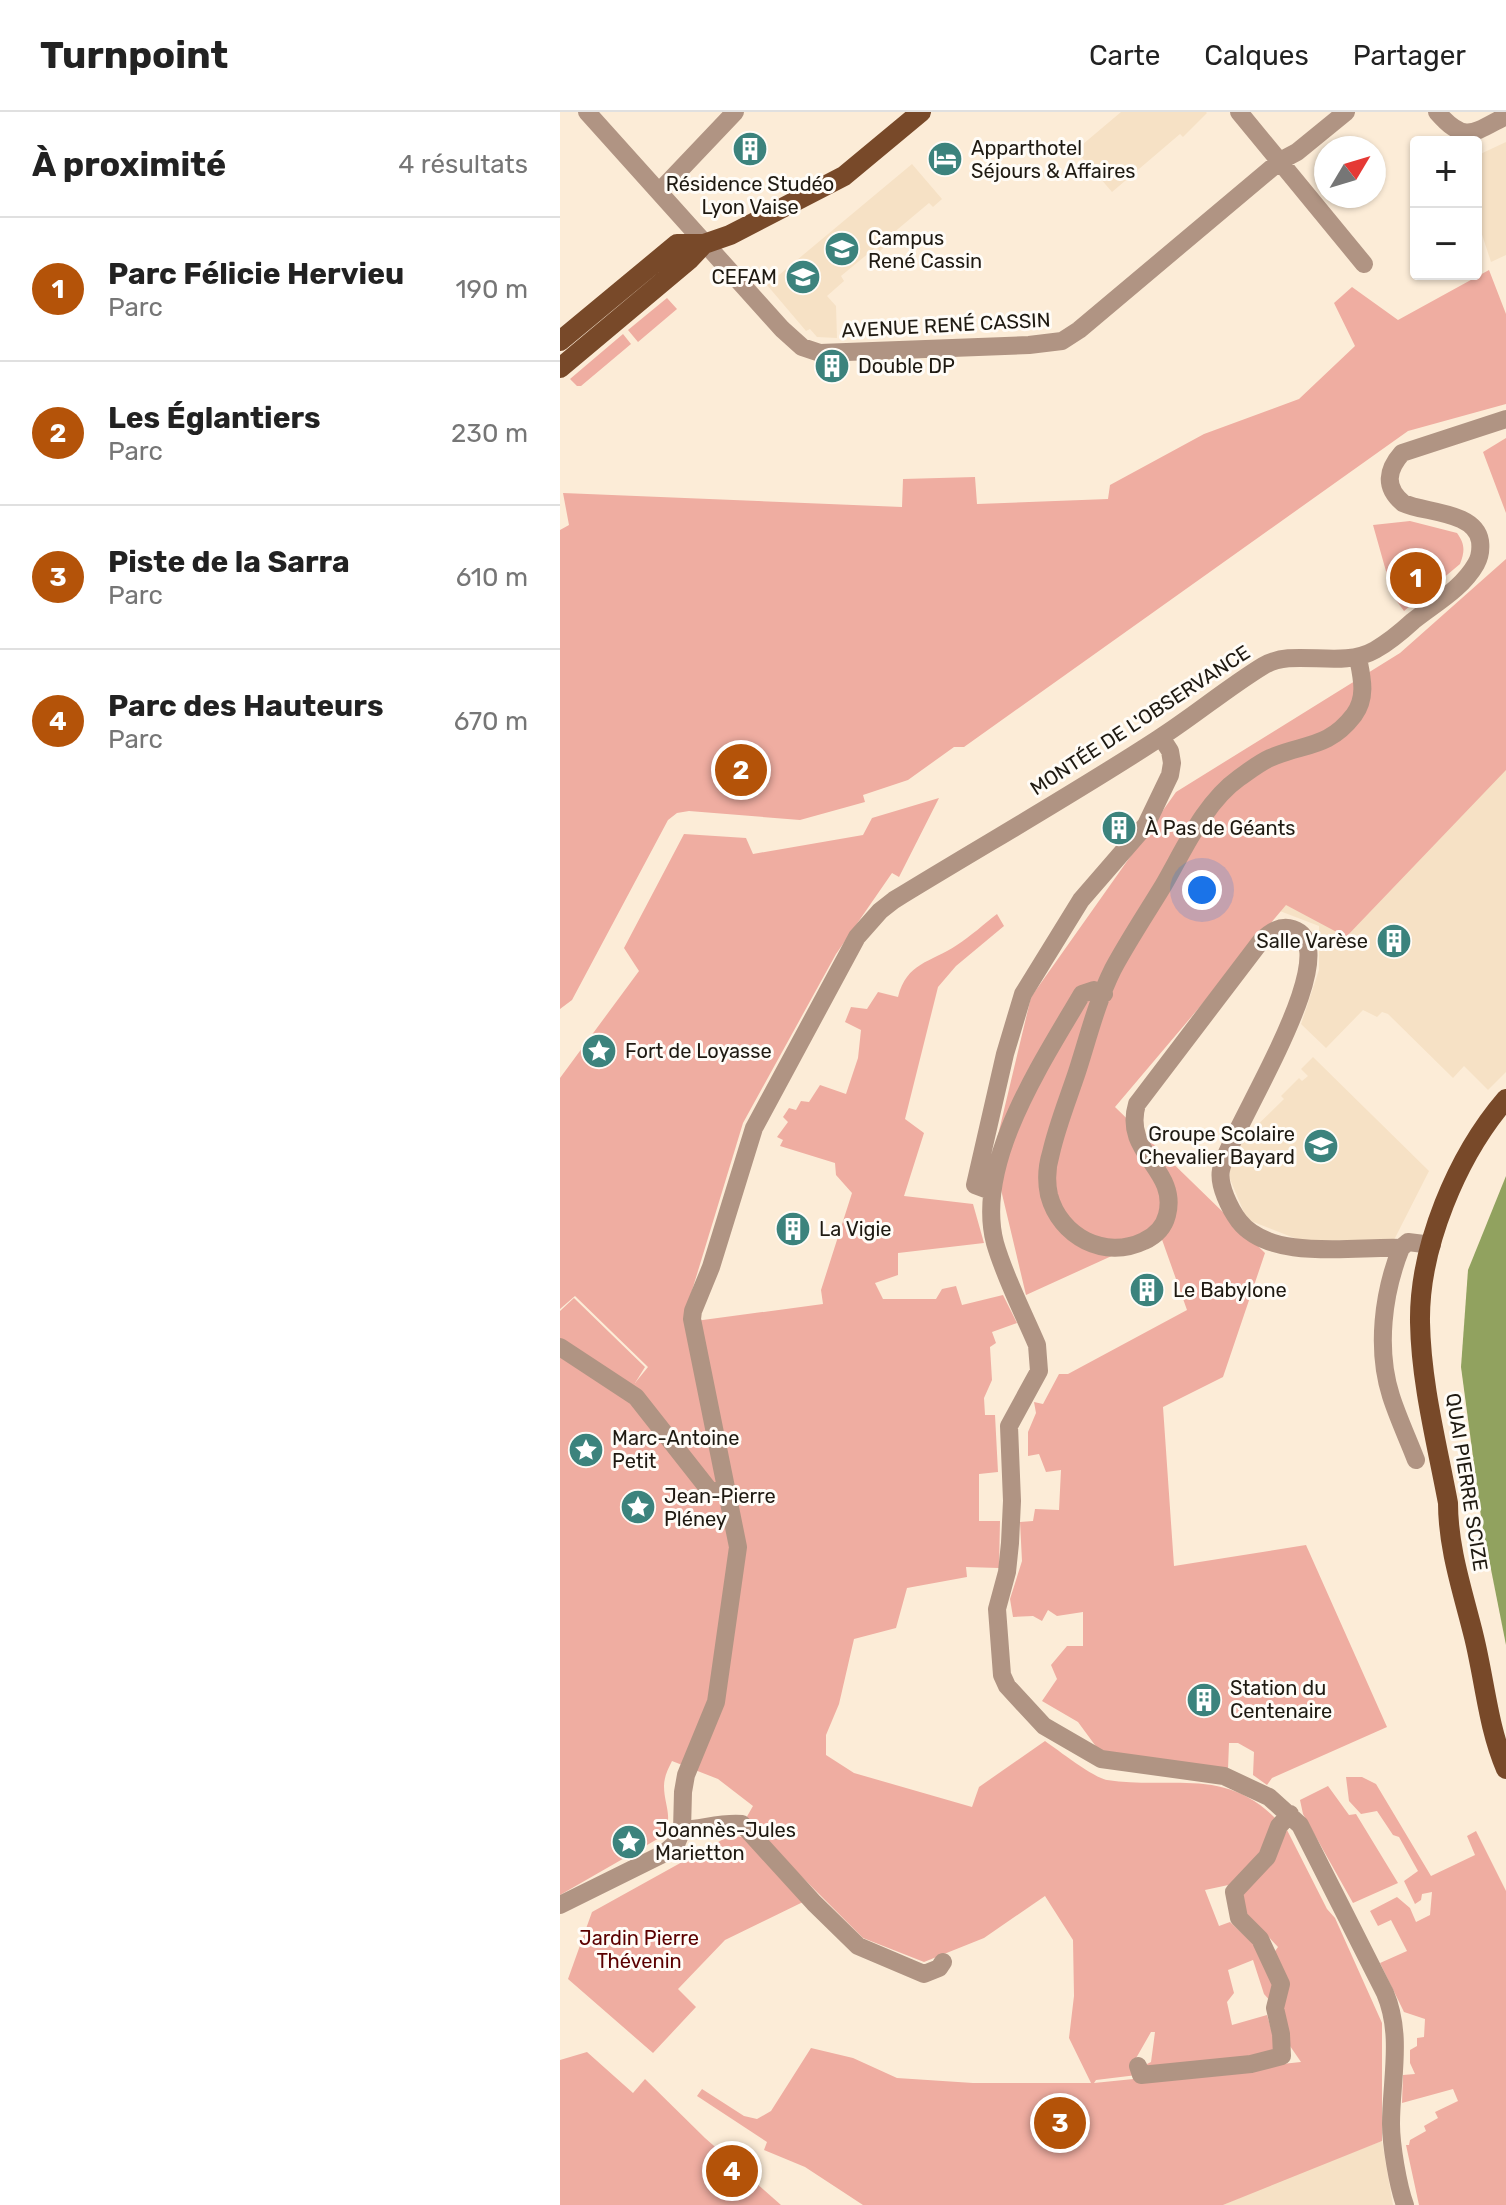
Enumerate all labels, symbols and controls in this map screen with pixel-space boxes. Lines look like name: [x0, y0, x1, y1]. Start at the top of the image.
text: Turnpoint: [40, 32, 228, 78]
text: Carte: [1089, 39, 1160, 72]
text: Calques: [1204, 39, 1309, 72]
text: Partager: [1353, 39, 1466, 72]
building icon: Résidence Studéo Lyon Vaise: [731, 130, 769, 168]
place label: Apparthotel Séjours & Affaires: [971, 136, 1136, 183]
north arrow: [1314, 136, 1386, 208]
map controls: [1410, 136, 1482, 280]
button: +: [1410, 136, 1482, 208]
hotel icon: Apparthotel Séjours & Affaires: [926, 140, 964, 178]
text: À proximité: [32, 144, 226, 185]
text: 4 résultats: [398, 149, 528, 180]
place label: Résidence Studéo Lyon Vaise: [666, 172, 834, 219]
button: −: [1410, 208, 1482, 280]
place label: Campus René Cassin: [868, 226, 982, 273]
school or university icon: Campus René Cassin: [823, 230, 861, 268]
text: Parc Félicie Hervieu: [108, 256, 404, 292]
school or university icon: CEFAM: [784, 258, 822, 296]
place label: CEFAM: [711, 265, 777, 289]
text: 1: [52, 274, 64, 305]
text: 190 m: [455, 274, 528, 305]
text: Parc: [108, 292, 163, 323]
street label: AVENUE RENÉ CASSIN: [841, 308, 1051, 342]
building icon: Double DP: [813, 347, 851, 385]
place label: Double DP: [858, 354, 955, 378]
text: Les Églantiers: [108, 400, 321, 436]
text: 2: [50, 418, 66, 449]
text: 230 m: [451, 418, 528, 449]
text: Parc: [108, 436, 163, 467]
text: Piste de la Sarra: [108, 544, 350, 580]
pin: 1: [1390, 548, 1442, 608]
text: 3: [49, 562, 67, 593]
text: 610 m: [456, 562, 528, 593]
text: Parc: [108, 580, 163, 611]
street label: MONTÉE DE L'OBSERVANCE: [1026, 640, 1254, 800]
text: Parc des Hauteurs: [108, 688, 384, 724]
text: 4: [49, 706, 67, 737]
text: 670 m: [454, 706, 528, 737]
text: Parc: [108, 724, 163, 755]
pin: 2: [715, 740, 767, 800]
building icon: À Pas de Géants: [1100, 809, 1138, 847]
place label: À Pas de Géants: [1145, 816, 1295, 840]
your location: [1182, 870, 1222, 910]
building icon: Salle Varèse: [1375, 922, 1413, 960]
place label: Salle Varèse: [1256, 929, 1368, 953]
place icon: Fort de Loyasse: [580, 1032, 618, 1070]
place label: Fort de Loyasse: [625, 1039, 772, 1063]
place label: Groupe Scolaire Chevalier Bayard: [1139, 1122, 1295, 1169]
school or university icon: Groupe Scolaire Chevalier Bayard: [1302, 1127, 1340, 1165]
building icon: La Vigie: [774, 1210, 812, 1248]
place label: La Vigie: [819, 1217, 892, 1241]
building icon: Le Babylone: [1128, 1271, 1166, 1309]
place label: Le Babylone: [1173, 1278, 1287, 1302]
street label: QUAI PIERRE SCIZE: [1441, 1391, 1493, 1573]
place label: Marc-Antoine Petit: [612, 1426, 739, 1473]
place icon: Marc-Antoine Petit: [567, 1431, 605, 1469]
place label: Jean-Pierre Pléney: [664, 1484, 776, 1531]
place icon: Jean-Pierre Pléney: [619, 1488, 657, 1526]
place label: Station du Centenaire: [1230, 1676, 1332, 1723]
building icon: Station du Centenaire: [1185, 1681, 1223, 1719]
place label: Joannès-Jules Marietton: [655, 1818, 796, 1865]
place icon: Joannès-Jules Marietton: [610, 1823, 648, 1861]
park label: Jardin Pierre Thévenin: [579, 1926, 699, 1973]
pin: 3: [1034, 2093, 1086, 2153]
pin: 4: [706, 2141, 758, 2201]

